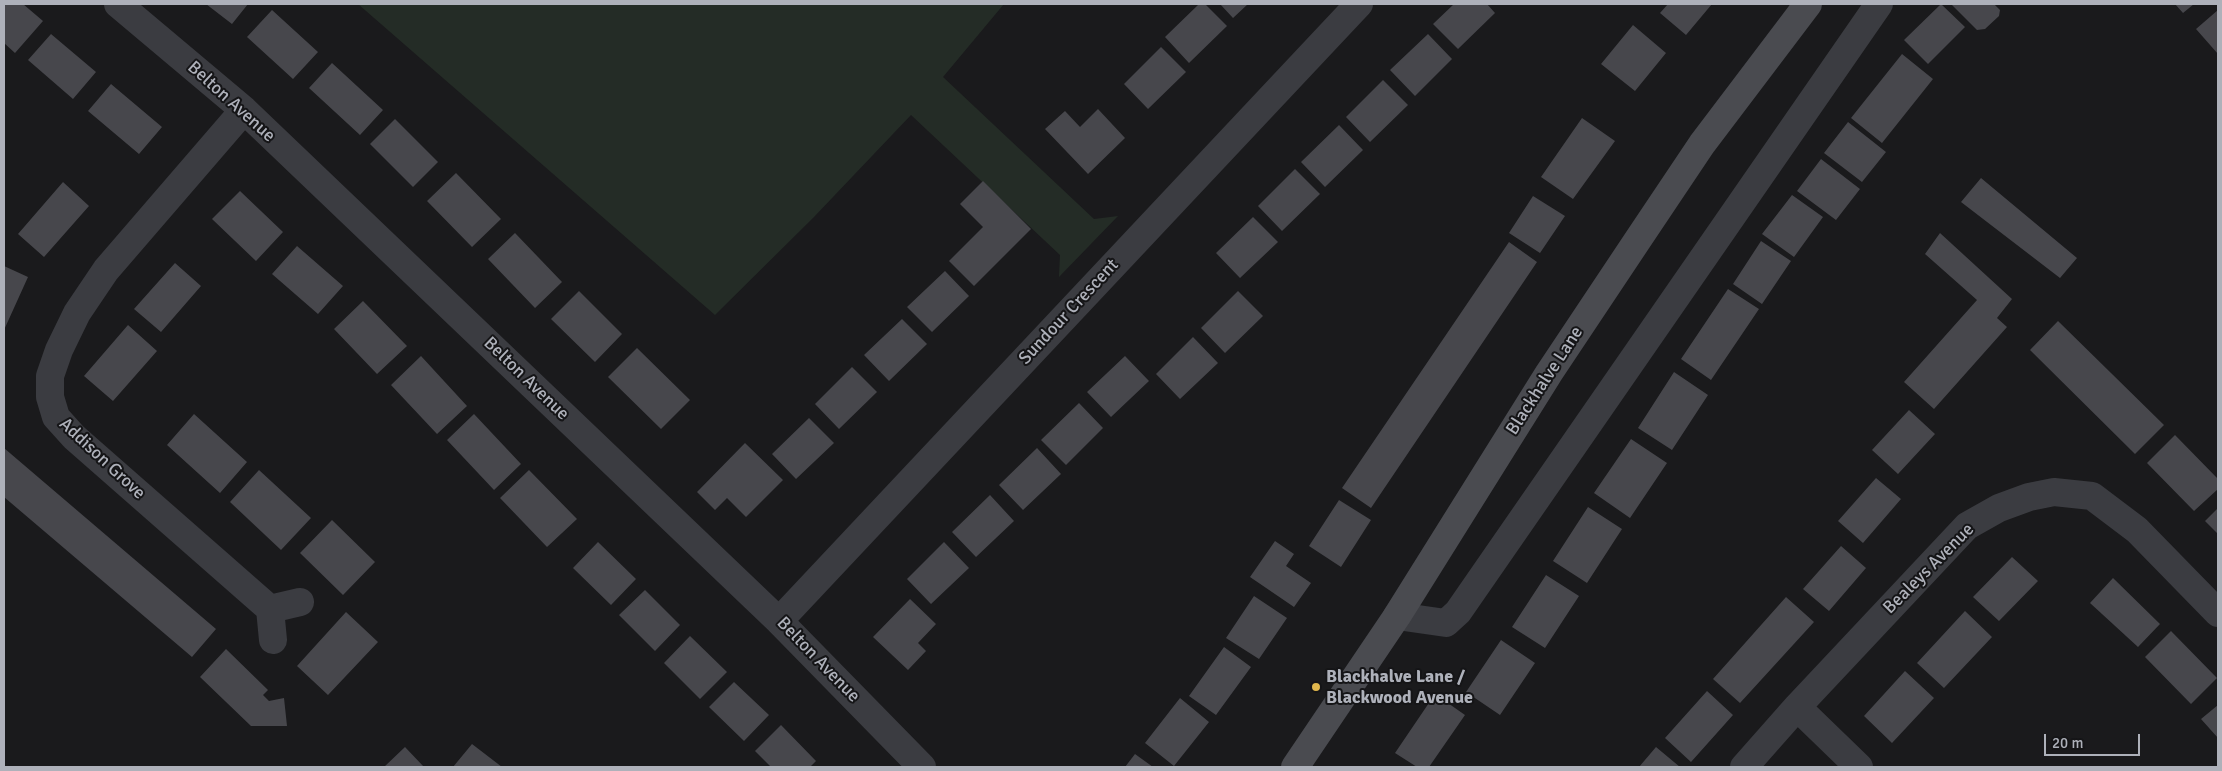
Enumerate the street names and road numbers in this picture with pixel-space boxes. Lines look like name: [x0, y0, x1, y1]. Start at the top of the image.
street label: Belton Avenue: [183, 57, 279, 147]
street label: Sundour Crescent: [1015, 255, 1123, 369]
street label: Blackhalve Lane: [1502, 323, 1588, 439]
street label: Belton Avenue: [479, 333, 573, 425]
street label: Addison Grove: [54, 414, 150, 504]
street label: Bealeys Avenue: [1879, 519, 1979, 619]
street label: Belton Avenue: [772, 613, 864, 707]

